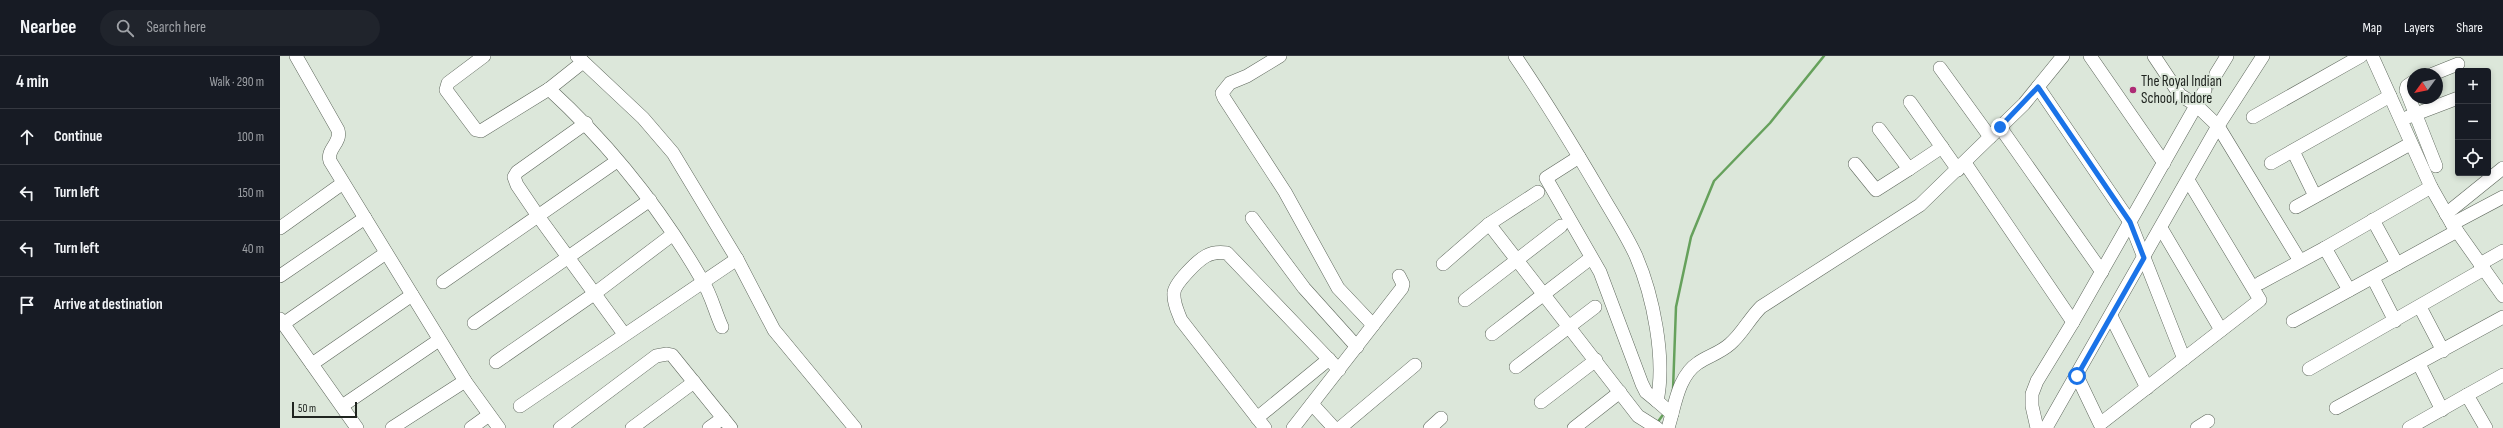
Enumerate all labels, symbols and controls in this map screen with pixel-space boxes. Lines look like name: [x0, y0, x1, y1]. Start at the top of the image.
search box: [100, 10, 380, 46]
text: Nearbee: [20, 16, 76, 39]
icon: search: [114, 17, 136, 39]
text: Search here: [146, 18, 206, 37]
text: Map: [2362, 19, 2382, 36]
text: Layers: [2404, 19, 2434, 36]
text: Share: [2456, 19, 2483, 36]
north arrow: [2407, 68, 2443, 104]
map controls: [2455, 68, 2491, 176]
button: +: [2455, 68, 2491, 104]
text: 4 min: [16, 72, 49, 92]
place label: The Royal Indian School, Indore: [2141, 72, 2222, 108]
text: Walk · 290 m: [209, 74, 264, 90]
marker: The Royal Indian School, Indore: [2128, 85, 2138, 95]
button: −: [2455, 104, 2491, 140]
route end: [1991, 118, 2009, 136]
icon: ahead: [16, 126, 38, 148]
text: Continue: [54, 127, 103, 146]
text: 100 m: [237, 129, 264, 145]
button: locate: [2455, 140, 2491, 176]
icon: left: [16, 182, 38, 204]
text: Turn left: [54, 183, 99, 202]
text: 150 m: [238, 185, 264, 201]
icon: left: [16, 238, 38, 260]
text: Turn left: [54, 239, 99, 258]
text: 40 m: [242, 241, 264, 257]
icon: arrive: [16, 294, 38, 316]
text: Arrive at destination: [54, 295, 163, 314]
route start: [2068, 367, 2086, 385]
scale bar: [292, 400, 357, 419]
text: 50 m: [298, 402, 316, 415]

